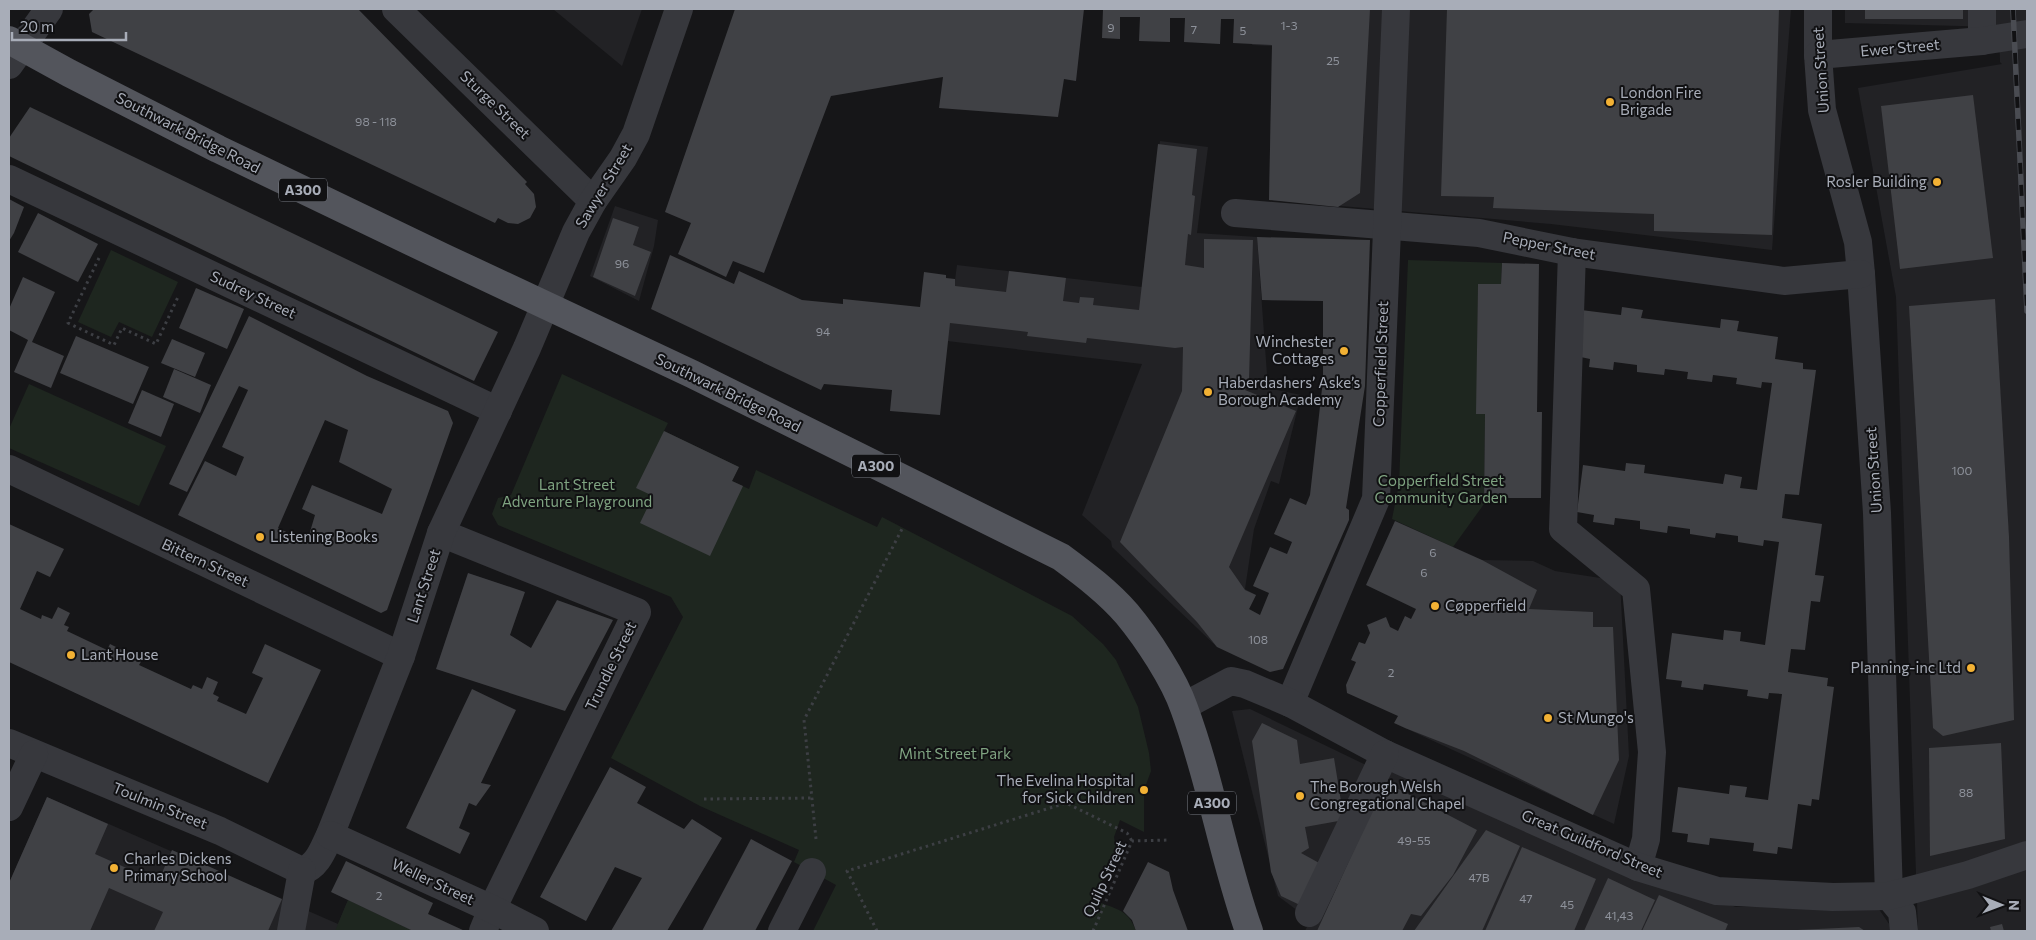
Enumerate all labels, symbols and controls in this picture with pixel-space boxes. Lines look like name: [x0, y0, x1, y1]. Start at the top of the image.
scale bar: [12, 10, 126, 42]
text: 20 m: [20, 17, 54, 35]
house number: 1-3: [1280, 18, 1298, 32]
house number: 9: [1107, 20, 1115, 34]
house number: 7: [1191, 22, 1197, 36]
house number: 5: [1240, 23, 1247, 37]
street label: Union Street: [1808, 26, 1832, 114]
street label: Ewer Street: [1859, 35, 1940, 59]
house number: 25: [1326, 53, 1340, 67]
street label: Sturge Street: [457, 66, 534, 142]
place label: London Fire Brigade: [1620, 83, 1701, 118]
street label: Southwark Bridge Road: [113, 88, 264, 176]
marker: London Fire Brigade: [1604, 96, 1616, 108]
house number: 98 - 118: [355, 114, 397, 128]
street label: Sawyer Street: [571, 140, 635, 231]
place label: Rosler Building: [1826, 172, 1927, 190]
marker: Rosler Building: [1931, 176, 1943, 188]
road number: A300: [279, 178, 327, 202]
street label: Pepper Street: [1501, 227, 1597, 263]
house number: 96: [615, 256, 629, 270]
street label: Sudrey Street: [208, 266, 299, 322]
street label: Copperfield Street: [1369, 301, 1391, 427]
house number: 94: [816, 324, 830, 338]
place label: Winchester Cottages: [1256, 332, 1334, 367]
marker: Winchester Cottages: [1338, 345, 1350, 357]
street label: Southwark Bridge Road: [653, 349, 804, 435]
place label: Haberdashers’ Aske’s Borough Academy: [1218, 373, 1360, 408]
marker: Haberdashers’ Aske’s Borough Academy: [1202, 386, 1214, 398]
street label: Union Street: [1861, 426, 1885, 514]
road number: A300: [852, 454, 900, 478]
house number: 100: [1952, 463, 1973, 477]
park label: Copperfield Street Community Garden: [1375, 471, 1507, 506]
park label: Lant Street Adventure Playground: [502, 475, 652, 510]
place label: Listening Books: [270, 527, 378, 545]
marker: Listening Books: [254, 531, 266, 543]
street label: Bittern Street: [159, 534, 252, 590]
house number: 6: [1429, 545, 1437, 559]
street label: Lant Street: [403, 547, 443, 625]
house number: 6: [1420, 565, 1428, 579]
place label: Cøpperfield: [1445, 596, 1526, 614]
marker: Cøpperfield: [1429, 600, 1441, 612]
street label: Trundle Street: [581, 618, 639, 713]
house number: 108: [1248, 632, 1268, 646]
place label: Lant House: [81, 645, 158, 663]
marker: Lant House: [65, 649, 77, 661]
place label: Planning-inc Ltd: [1851, 658, 1961, 676]
marker: Planning-inc Ltd: [1965, 662, 1977, 674]
house number: 2: [1388, 665, 1395, 679]
place label: St Mungo's: [1558, 708, 1634, 726]
marker: St Mungo's: [1542, 712, 1554, 724]
park label: Mint Street Park: [899, 744, 1011, 762]
place label: The Evelina Hospital for Sick Children: [997, 771, 1134, 806]
place label: The Borough Welsh Congregational Chapel: [1310, 777, 1465, 812]
street label: Toulmin Street: [110, 778, 210, 832]
marker: The Evelina Hospital for Sick Children: [1138, 784, 1150, 796]
house number: 88: [1959, 785, 1973, 799]
marker: The Borough Welsh Congregational Chapel: [1294, 790, 1306, 802]
road number: A300: [1188, 791, 1236, 814]
street label: Great Guildford Street: [1519, 805, 1666, 881]
house number: 49-55: [1397, 833, 1431, 847]
street label: Quilp Street: [1079, 837, 1130, 920]
place label: Charles Dickens Primary School: [124, 849, 232, 884]
street label: Weller Street: [389, 854, 478, 908]
marker: Charles Dickens Primary School: [108, 862, 120, 874]
house number: 47B: [1468, 870, 1490, 884]
north arrow: [1976, 880, 2026, 930]
house number: 2: [376, 888, 383, 902]
house number: 47: [1519, 891, 1533, 905]
house number: 45: [1560, 897, 1574, 911]
text: N: [2006, 900, 2023, 911]
house number: 41,43: [1605, 908, 1633, 922]

